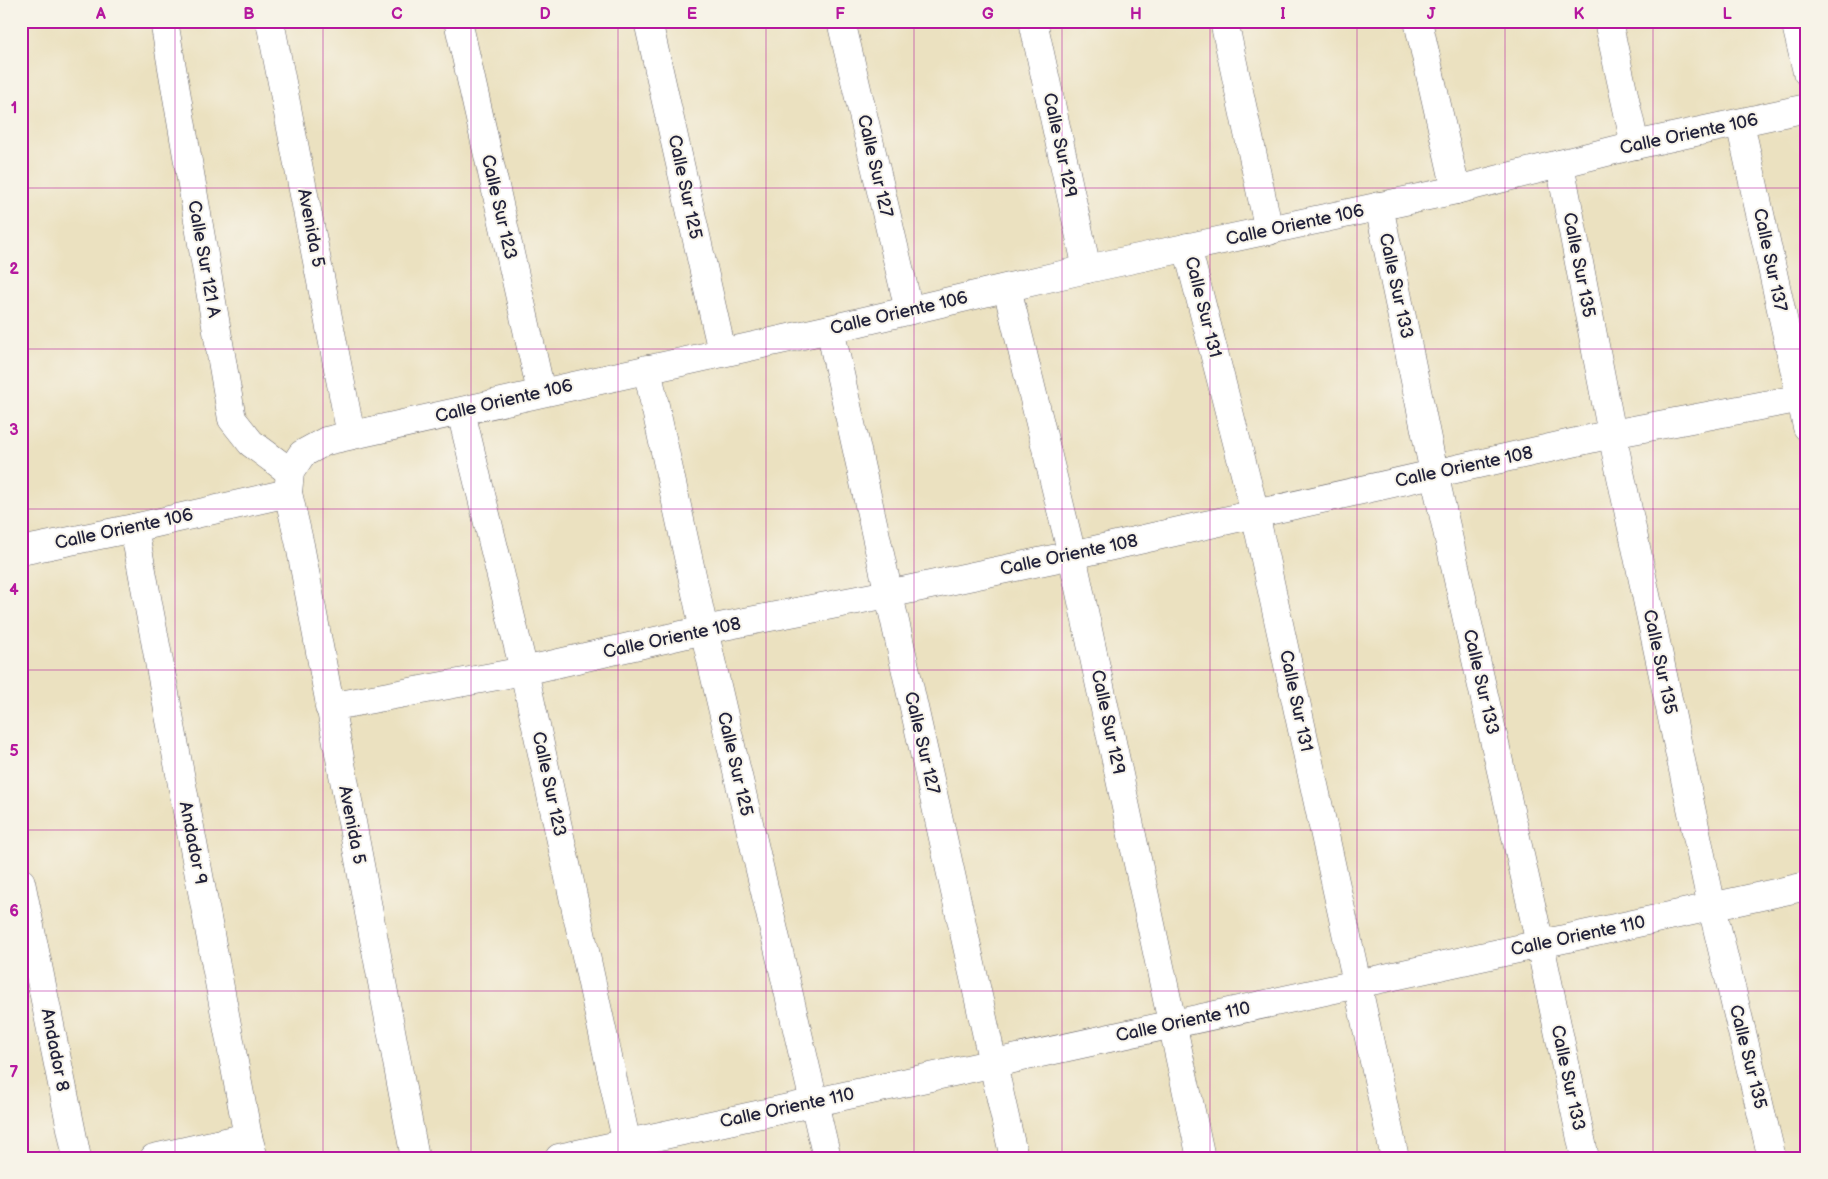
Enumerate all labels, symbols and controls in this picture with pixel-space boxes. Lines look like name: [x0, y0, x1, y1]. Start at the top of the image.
text: A: [95, 5, 106, 24]
text: B: [243, 5, 255, 24]
text: C: [391, 5, 403, 24]
text: D: [539, 5, 551, 24]
text: E: [687, 5, 697, 24]
text: F: [835, 5, 845, 24]
text: G: [982, 5, 994, 24]
text: H: [1130, 5, 1142, 24]
text: I: [1280, 5, 1286, 24]
text: J: [1427, 5, 1436, 24]
text: K: [1574, 5, 1585, 24]
text: L: [1722, 5, 1732, 24]
street label: Calle Sur 129: [1039, 91, 1081, 199]
text: 1: [11, 99, 17, 118]
street label: Calle Oriente 106: [1618, 109, 1760, 159]
street label: Calle Sur 127: [853, 113, 897, 220]
street label: Calle Sur 125: [664, 133, 706, 241]
street label: Calle Sur 123: [477, 153, 521, 261]
street label: Avenida 5: [293, 187, 329, 269]
street label: Calle Sur 121 A: [183, 199, 225, 319]
street label: Calle Oriente 106: [1224, 200, 1366, 250]
street label: Calle Sur 137: [1749, 206, 1791, 314]
street label: Calle Sur 135: [1559, 211, 1599, 319]
street label: Calle Sur 133: [1375, 231, 1417, 341]
street label: Calle Sur 131: [1180, 254, 1226, 360]
text: 2: [9, 260, 19, 279]
street label: Calle Oriente 106: [828, 287, 970, 339]
street label: Calle Oriente 106: [433, 375, 575, 427]
text: 3: [9, 421, 19, 440]
street label: Calle Oriente 108: [1393, 442, 1535, 492]
street label: Calle Oriente 106: [53, 504, 195, 554]
street label: Calle Oriente 108: [998, 530, 1140, 580]
text: 4: [9, 581, 19, 600]
street label: Calle Sur 135: [1639, 608, 1681, 716]
street label: Calle Oriente 108: [601, 613, 743, 663]
street label: Calle Sur 133: [1459, 627, 1503, 737]
street label: Calle Sur 131: [1275, 648, 1317, 754]
street label: Calle Sur 129: [1087, 668, 1129, 776]
street label: Calle Sur 127: [900, 690, 944, 797]
street label: Calle Sur 125: [713, 710, 757, 818]
street label: Calle Sur 123: [528, 730, 570, 838]
text: 5: [9, 742, 19, 761]
street label: Avenida 5: [334, 784, 370, 866]
street label: Andador 9: [175, 800, 211, 886]
text: 6: [9, 902, 19, 921]
street label: Calle Oriente 110: [1509, 912, 1647, 960]
street label: Calle Oriente 110: [1114, 998, 1252, 1046]
street label: Calle Sur 135: [1725, 1003, 1771, 1111]
street label: Andador 8: [37, 1007, 73, 1093]
street label: Calle Sur 133: [1547, 1023, 1589, 1133]
text: 7: [10, 1063, 19, 1082]
street label: Calle Oriente 110: [718, 1084, 856, 1132]

